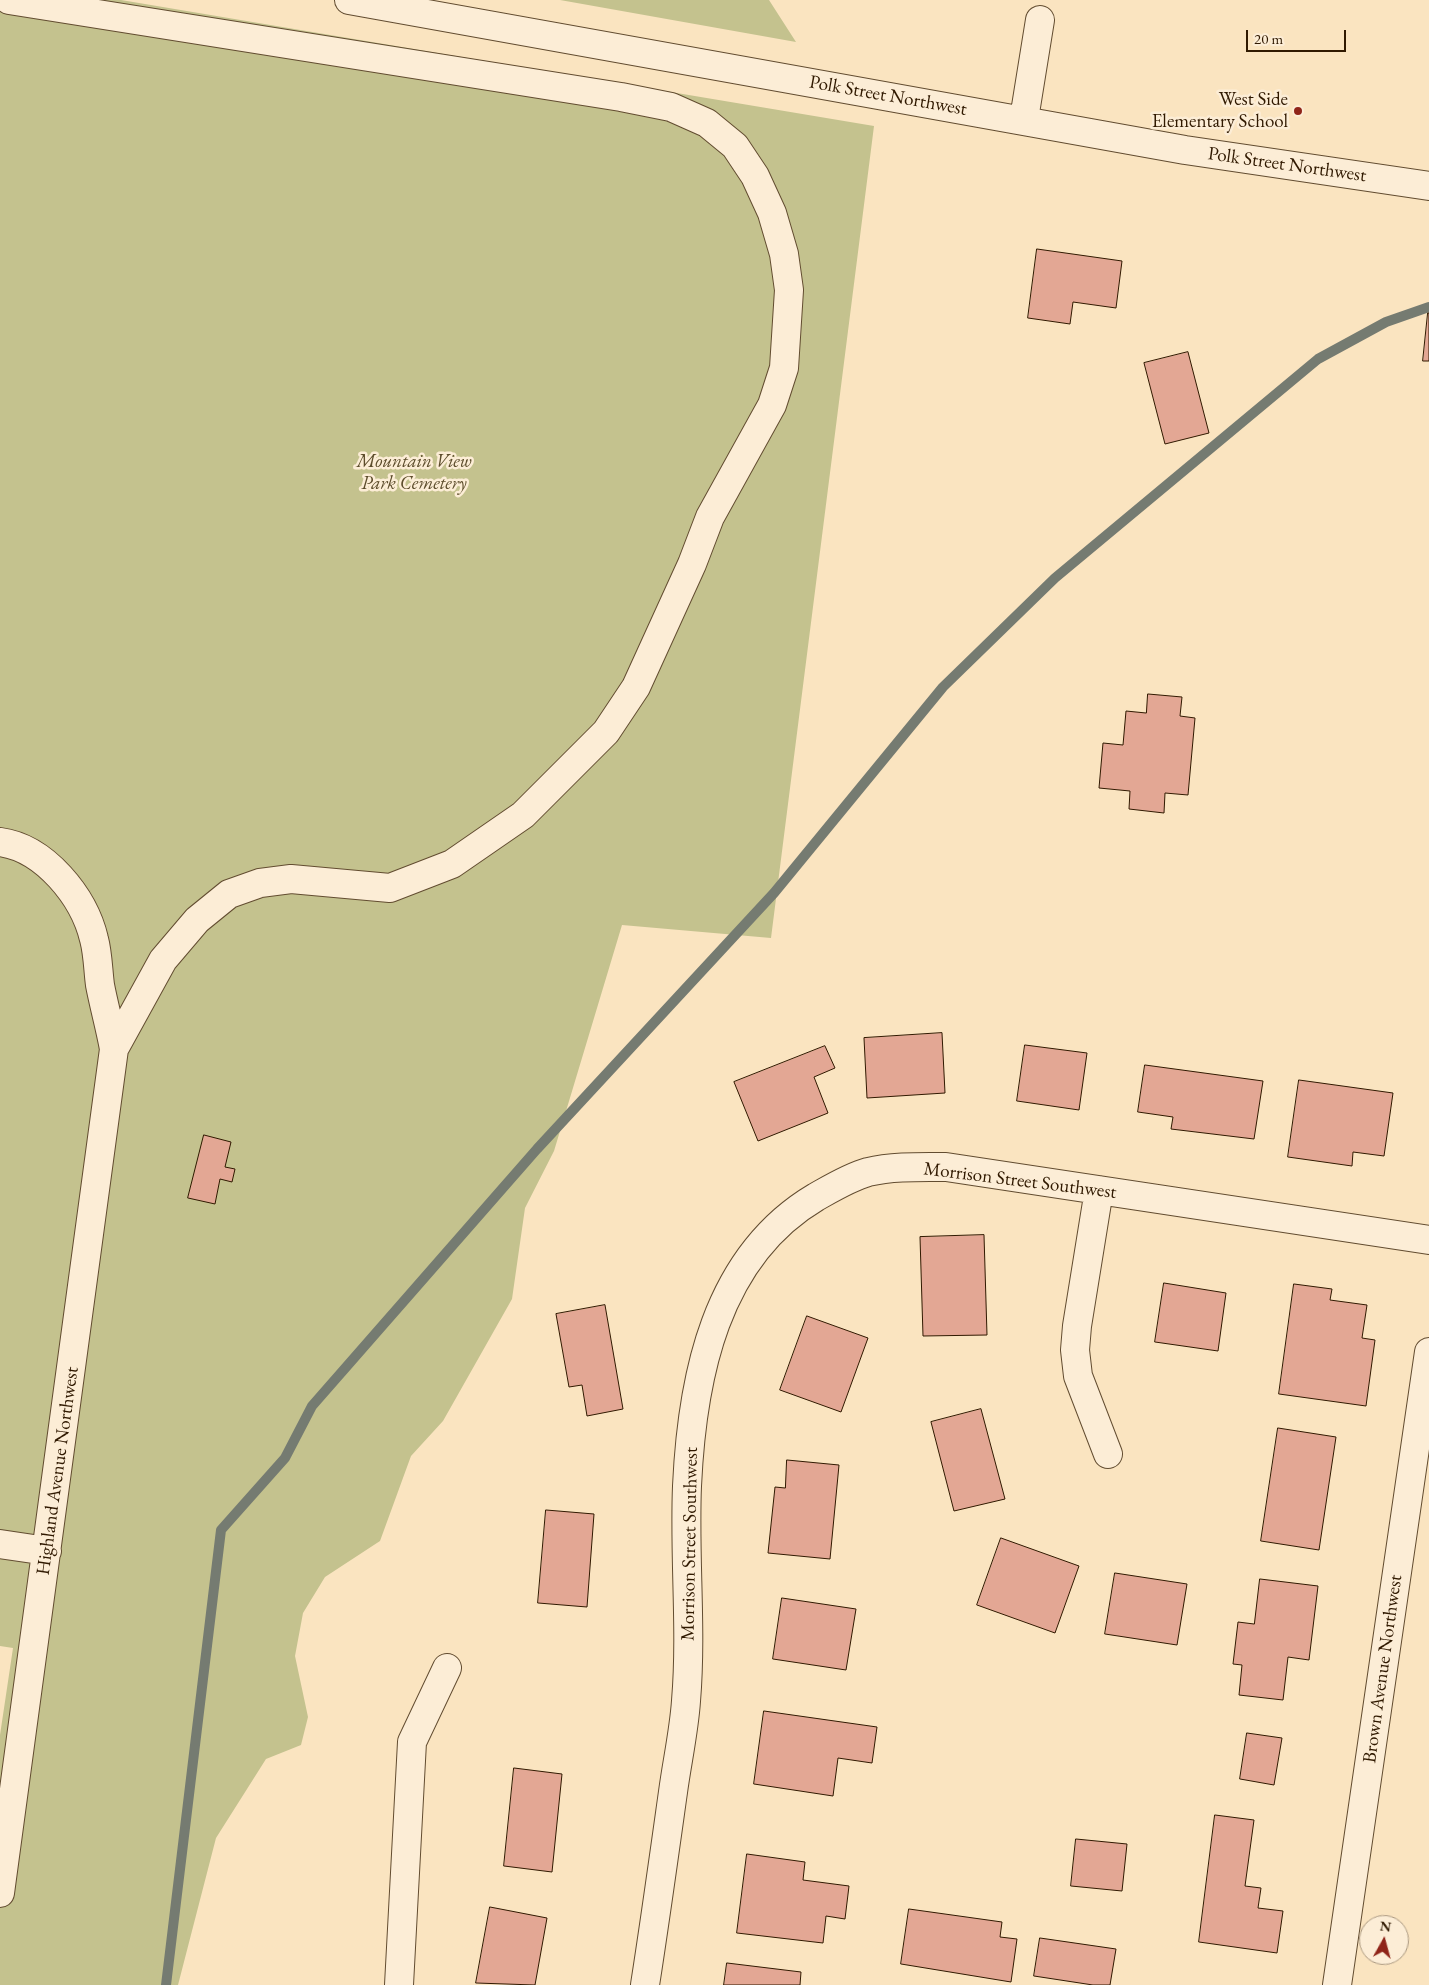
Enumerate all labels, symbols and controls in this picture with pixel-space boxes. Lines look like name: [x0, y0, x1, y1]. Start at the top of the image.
scale bar: [1249, 20, 1349, 52]
text: 20 m: [1254, 29, 1283, 48]
street label: Polk Street Northwest: [807, 71, 969, 121]
place label: West Side Elementary School: [1152, 89, 1288, 133]
marker: West Side Elementary School: [1292, 105, 1304, 117]
street label: Polk Street Northwest: [1206, 143, 1368, 187]
park label: Mountain View Park Cemetery: [356, 451, 472, 495]
street label: Morrison Street Southwest: [922, 1158, 1118, 1204]
street label: Highland Avenue Northwest: [32, 1365, 84, 1577]
street label: Morrison Street Southwest: [677, 1447, 703, 1641]
street label: Brown Avenue Northwest: [1358, 1573, 1408, 1765]
north arrow: [1359, 1915, 1409, 1965]
text: N: [1379, 1916, 1392, 1936]

